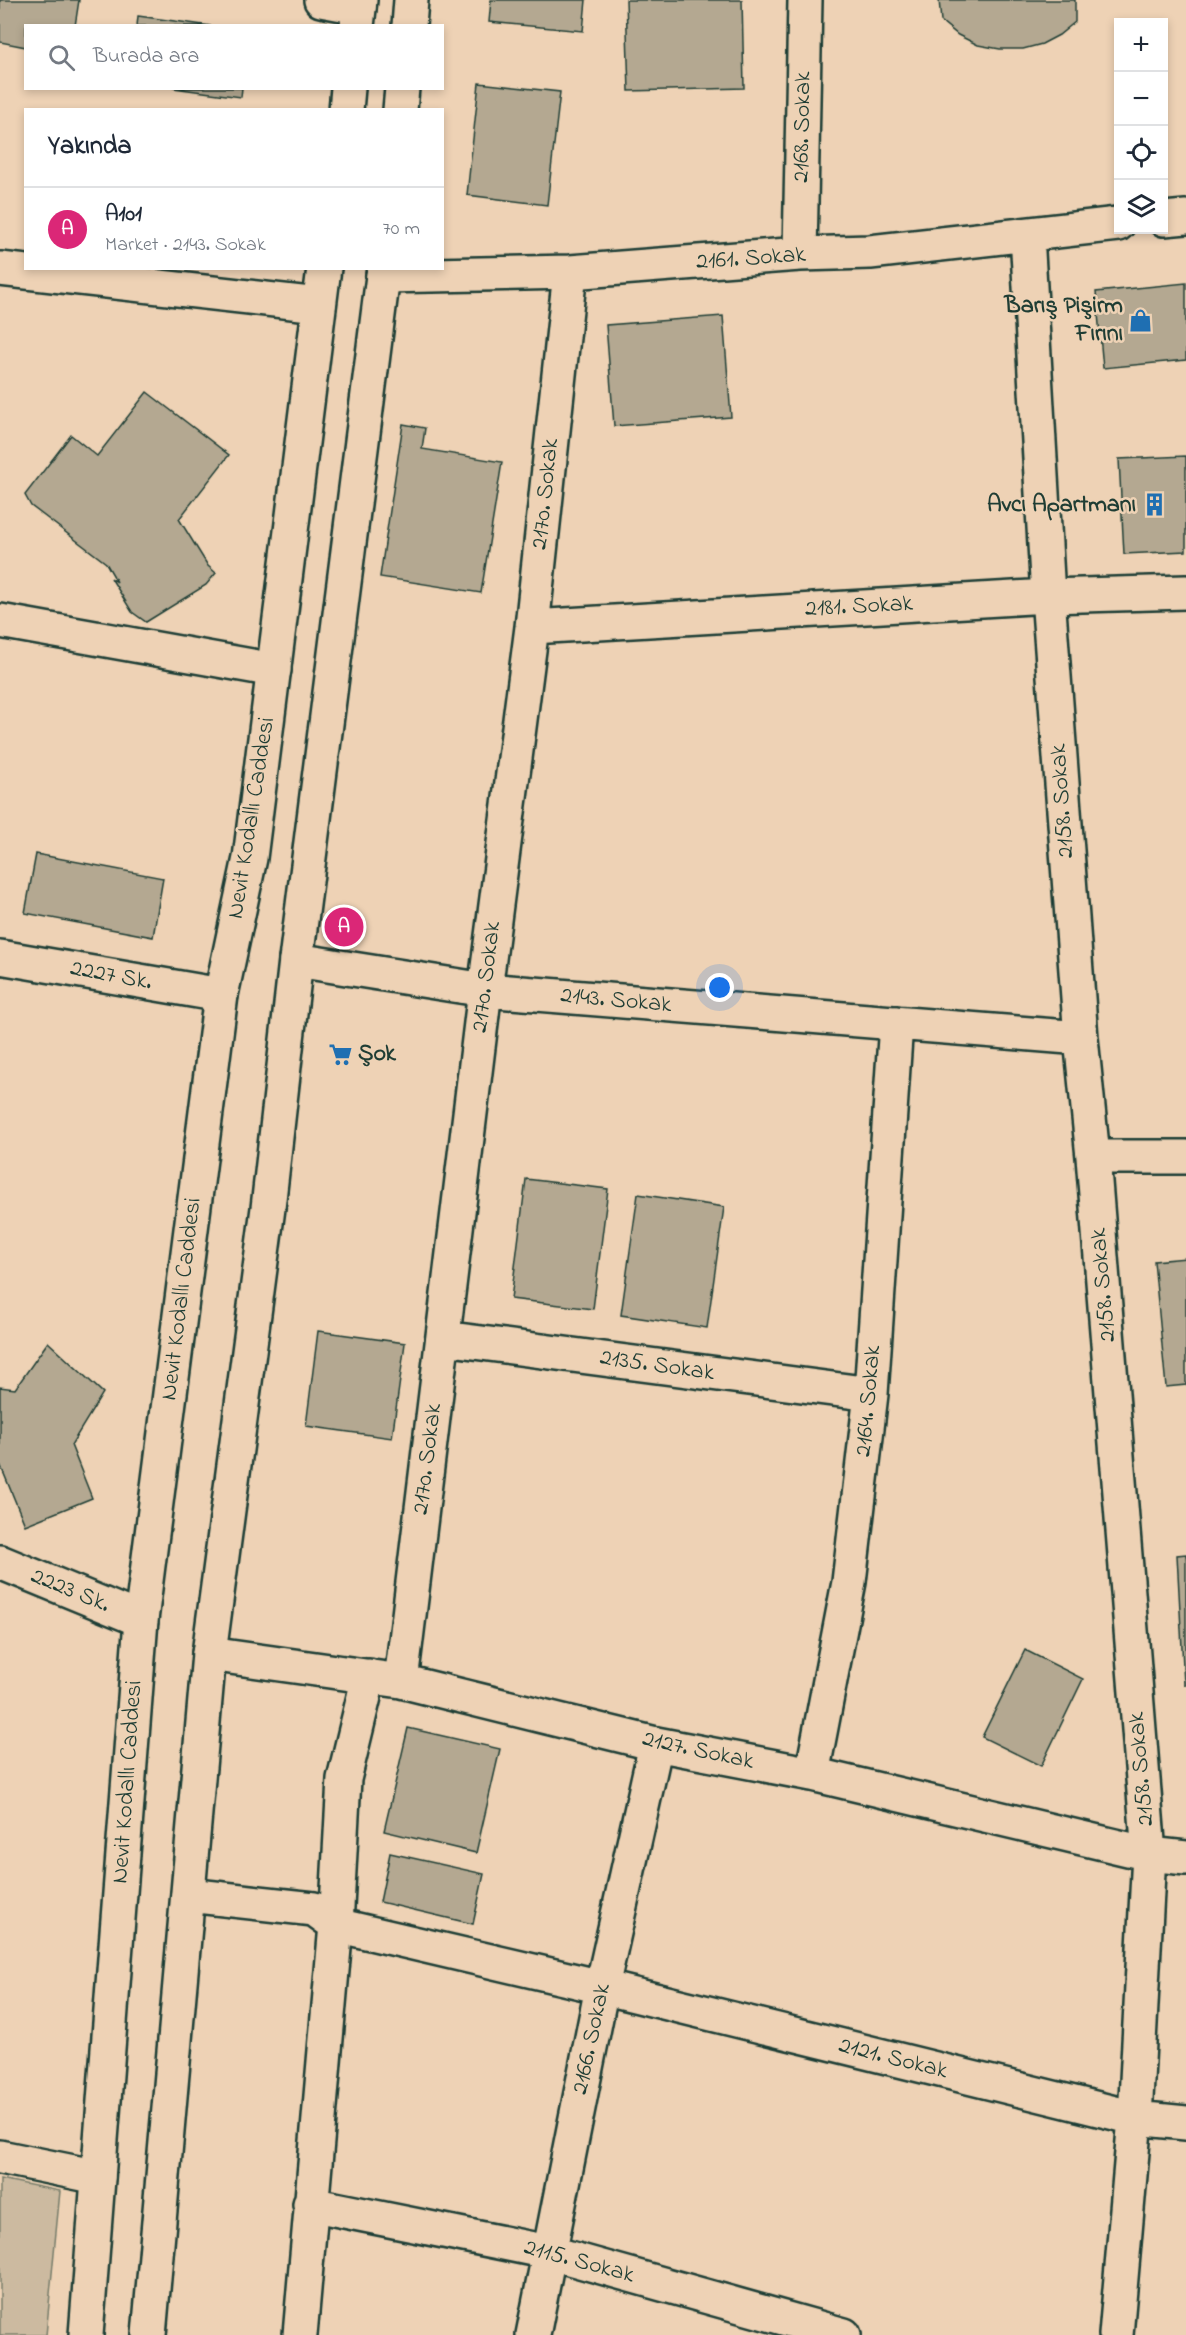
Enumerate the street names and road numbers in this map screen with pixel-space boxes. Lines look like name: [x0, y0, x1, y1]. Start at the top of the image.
street label: 2168. Sokak: [785, 71, 821, 183]
street label: 2161. Sokak: [695, 238, 807, 280]
street label: 2170. Sokak: [523, 436, 569, 551]
street label: 2181. Sokak: [804, 587, 914, 627]
street label: Nevit Kodallı Caddesi: [219, 715, 285, 921]
street label: 2158. Sokak: [1042, 742, 1084, 859]
street label: 2170. Sokak: [463, 919, 511, 1035]
street label: 2227 Sk.: [67, 952, 155, 1000]
street label: 2143. Sokak: [559, 979, 673, 1023]
street label: Nevit Kodallı Caddesi: [152, 1196, 212, 1402]
street label: 2158. Sokak: [1082, 1226, 1126, 1343]
street label: 2135. Sokak: [598, 1341, 717, 1391]
street label: 2164. Sokak: [847, 1343, 891, 1458]
street label: 2170. Sokak: [404, 1401, 452, 1517]
street label: 2223 Sk.: [25, 1559, 115, 1623]
street label: Nevit Kodallı Caddesi: [103, 1679, 153, 1885]
street label: 2158. Sokak: [1120, 1710, 1164, 1827]
street label: 2127. Sokak: [639, 1722, 758, 1780]
street label: 2166. Sokak: [563, 1980, 621, 2098]
street label: 2121. Sokak: [835, 2029, 952, 2090]
street label: 2115. Sokak: [520, 2230, 639, 2294]

